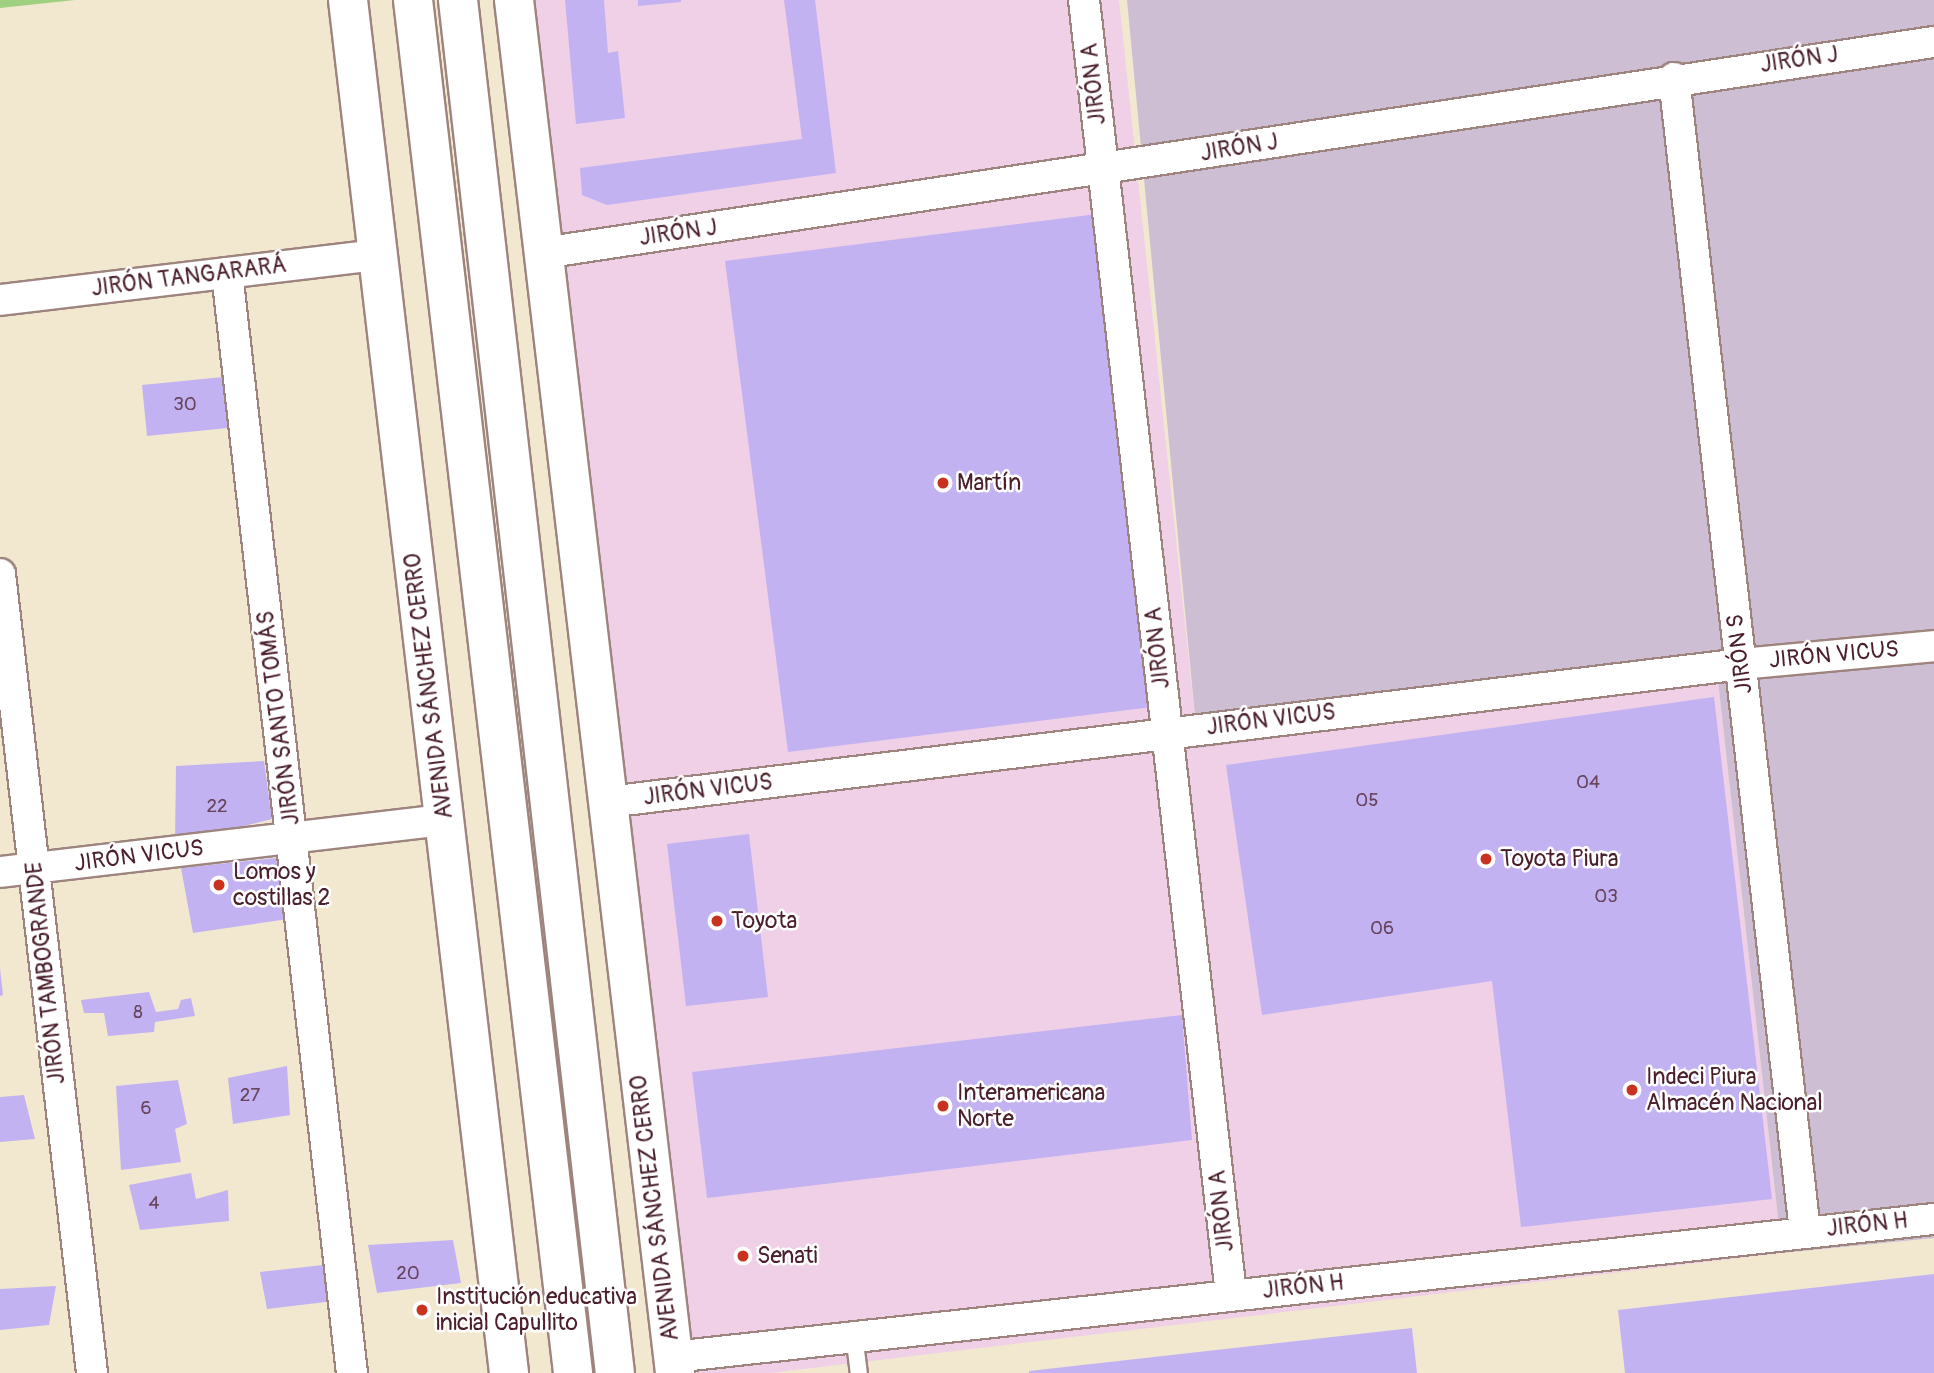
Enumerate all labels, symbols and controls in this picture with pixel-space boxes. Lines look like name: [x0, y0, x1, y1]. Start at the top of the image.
street label: JIRÓN J: [1759, 41, 1839, 79]
street label: JIRÓN A: [1076, 42, 1112, 126]
street label: JIRÓN J: [1198, 128, 1280, 168]
street label: JIRÓN J: [638, 214, 718, 252]
street label: JIRÓN TANGARARÁ: [90, 251, 288, 303]
house number: 30: [173, 394, 197, 416]
place label: Martín: [957, 469, 1021, 497]
marker: Martín: [935, 475, 951, 491]
street label: AVENIDA SÁNCHEZ CERRO: [399, 551, 459, 821]
street label: JIRÓN A: [1140, 606, 1176, 690]
street label: JIRÓN SANTO TOMÁS: [252, 609, 306, 827]
street label: JIRÓN S: [1721, 612, 1759, 696]
street label: JIRÓN VICUS: [1768, 636, 1900, 674]
street label: JIRÓN VICUS: [1205, 698, 1337, 742]
street label: JIRÓN VICUS: [642, 768, 774, 812]
house number: 04: [1576, 772, 1600, 794]
house number: 05: [1355, 790, 1379, 812]
house number: 22: [206, 796, 228, 818]
street label: JIRÓN VICUS: [73, 834, 205, 878]
place label: Toyota Piura: [1500, 845, 1618, 873]
marker: Toyota Piura: [1478, 851, 1494, 867]
place label: Lomos y costillas 2: [233, 858, 330, 912]
street label: JIRÓN TAMBOGRANDE: [21, 860, 71, 1086]
marker: Lomos y costillas 2: [211, 877, 227, 893]
house number: 03: [1594, 886, 1618, 908]
place label: Toyota: [731, 907, 797, 935]
marker: Toyota: [709, 913, 725, 929]
house number: 06: [1370, 918, 1394, 940]
house number: 8: [133, 1002, 143, 1024]
place label: Indeci Piura Almacén Nacional: [1646, 1063, 1823, 1117]
street label: AVENIDA SÁNCHEZ CERRO: [625, 1073, 685, 1343]
place label: Interamericana Norte: [957, 1079, 1105, 1133]
marker: Indeci Piura Almacén Nacional: [1624, 1082, 1640, 1098]
house number: 27: [240, 1085, 260, 1107]
house number: 6: [140, 1098, 152, 1120]
marker: Interamericana Norte: [935, 1098, 951, 1114]
street label: JIRÓN A: [1204, 1169, 1240, 1253]
house number: 4: [148, 1193, 160, 1215]
street label: JIRÓN H: [1825, 1207, 1909, 1243]
place label: Senati: [757, 1242, 818, 1270]
marker: Senati: [735, 1248, 751, 1264]
house number: 20: [396, 1263, 420, 1285]
street label: JIRÓN H: [1261, 1269, 1345, 1305]
place label: Institución educativa inicial Capullito: [436, 1283, 637, 1337]
marker: Institución educativa inicial Capullito: [414, 1302, 430, 1318]

